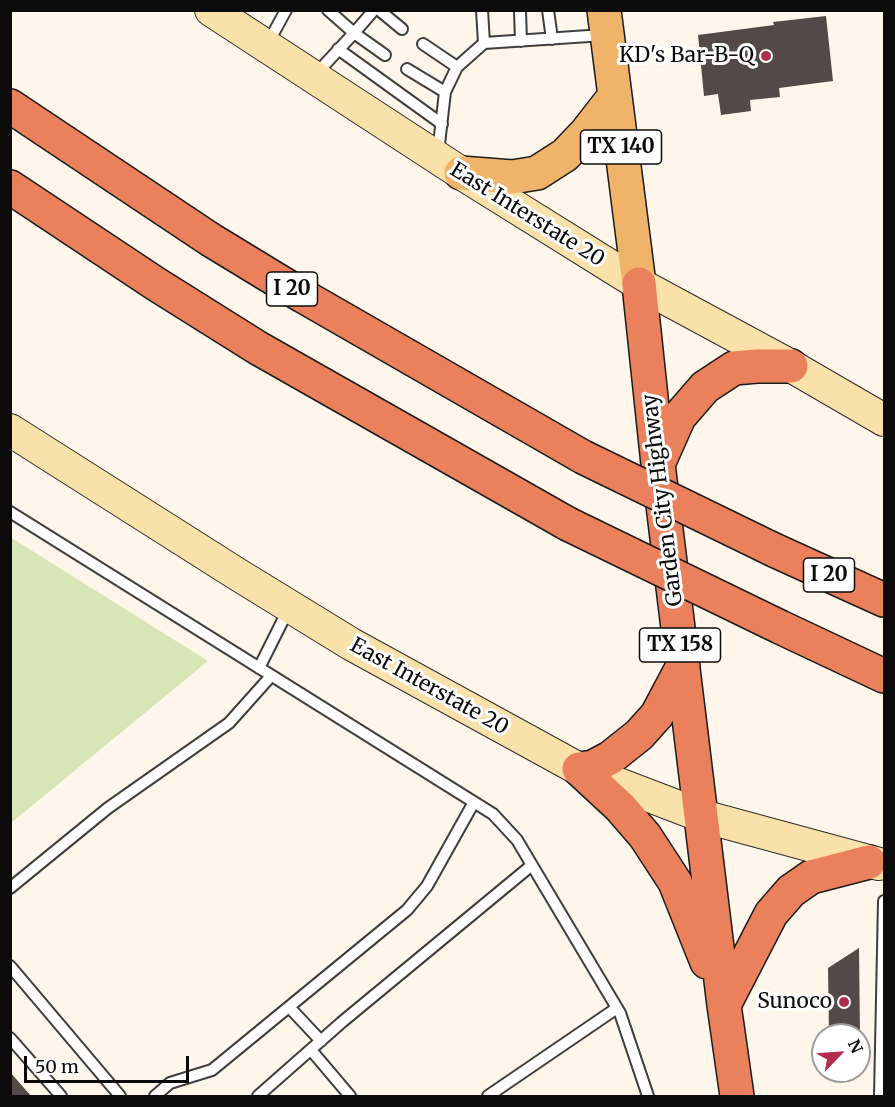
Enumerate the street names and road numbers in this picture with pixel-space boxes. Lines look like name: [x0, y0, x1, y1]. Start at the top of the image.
road number: TX 140: [580, 130, 662, 164]
street label: East Interstate 20: [445, 157, 609, 273]
road number: I 20: [266, 272, 318, 306]
street label: Garden City Highway: [637, 393, 689, 607]
road number: I 20: [804, 558, 854, 592]
road number: TX 158: [640, 628, 720, 662]
street label: East Interstate 20: [346, 633, 512, 741]

